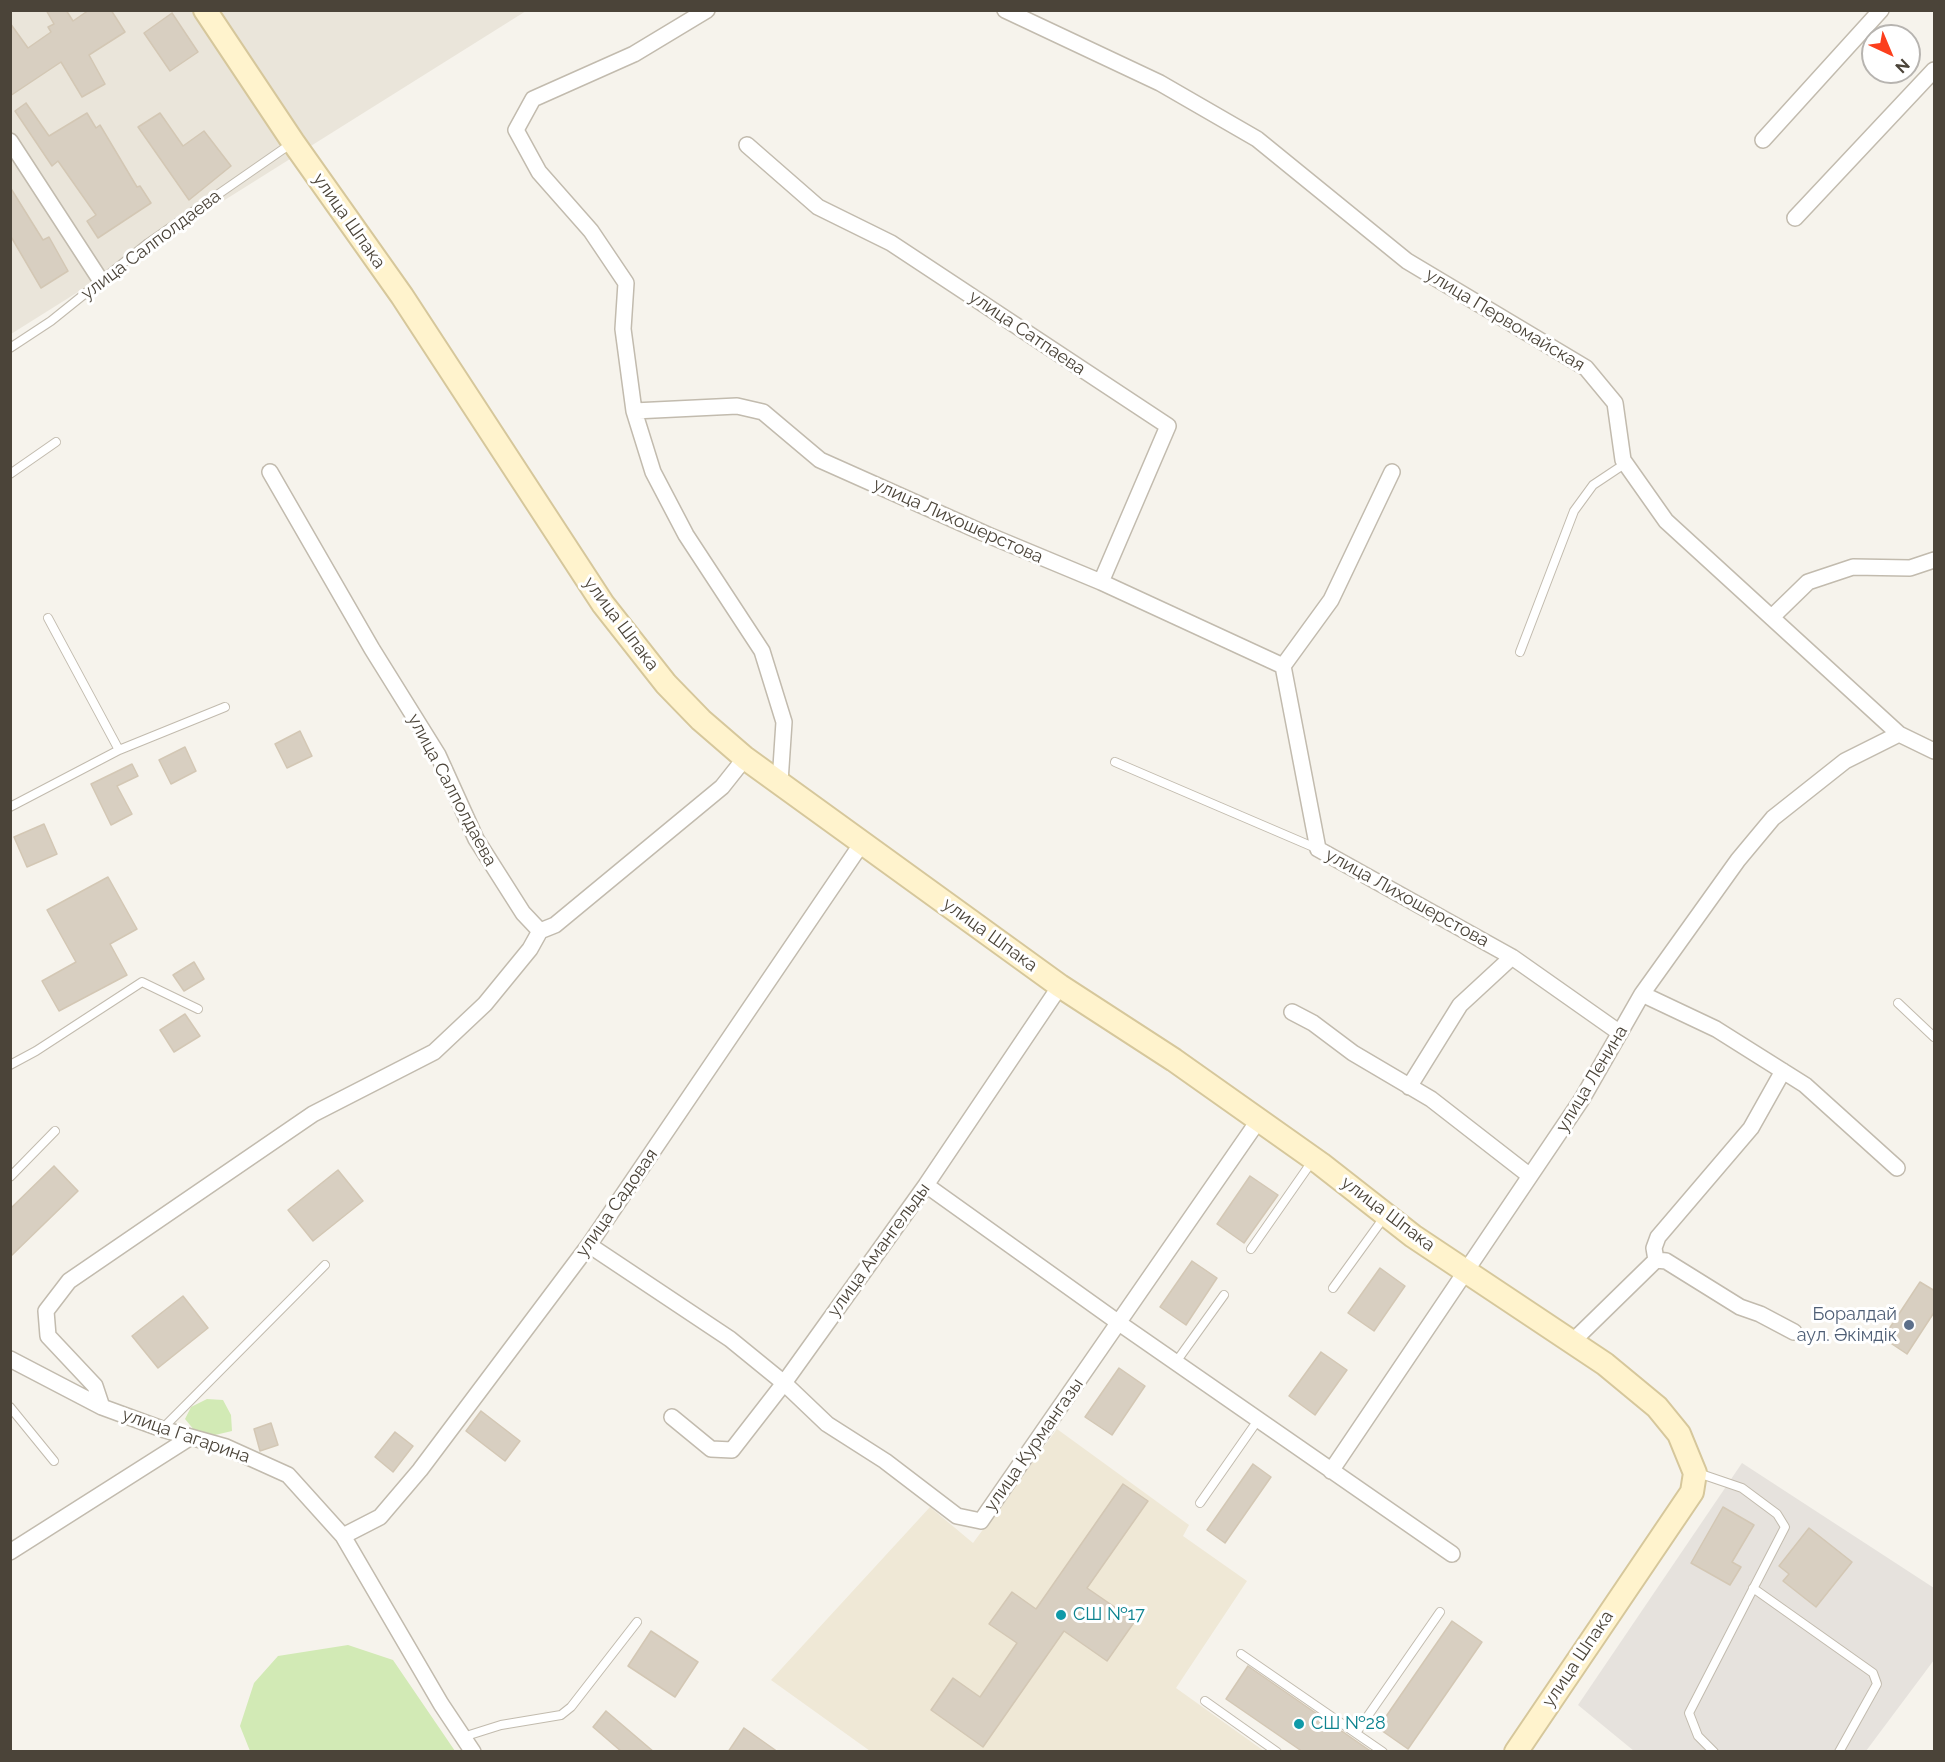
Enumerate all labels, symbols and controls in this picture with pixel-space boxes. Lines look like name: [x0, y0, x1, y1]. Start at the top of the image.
north arrow: [1861, 24, 1921, 84]
text: N: [1891, 55, 1913, 77]
street label: улица Шпака: [308, 169, 390, 273]
street label: улица Салполдаева: [77, 185, 225, 305]
street label: улица Первомайская: [1422, 264, 1588, 376]
street label: улица Сатпаева: [965, 286, 1089, 380]
street label: улица Лихошерстова: [870, 474, 1046, 568]
street label: улица Шпака: [579, 573, 663, 675]
street label: улица Салполдаева: [403, 710, 501, 870]
street label: улица Лихошерстова: [1321, 844, 1493, 952]
street label: улица Шпака: [938, 893, 1042, 977]
street label: улица Ленина: [1552, 1022, 1632, 1136]
street label: улица Садовая: [572, 1145, 662, 1261]
street label: улица Шпака: [1337, 1172, 1439, 1256]
street label: улица Амангельды: [823, 1179, 935, 1321]
place label: Боралдай аул. Әкімдік: [1797, 1304, 1897, 1346]
marker: Боралдай аул. Әкімдік: [1902, 1318, 1916, 1332]
street label: улица Курмангазы: [980, 1374, 1088, 1516]
street label: улица Гагарина: [119, 1404, 253, 1468]
place label: СШ №17: [1073, 1604, 1145, 1626]
street label: улица Шпака: [1538, 1607, 1618, 1711]
marker: СШ №17: [1054, 1608, 1068, 1622]
place label: СШ №28: [1311, 1713, 1386, 1735]
marker: СШ №28: [1292, 1717, 1306, 1731]

